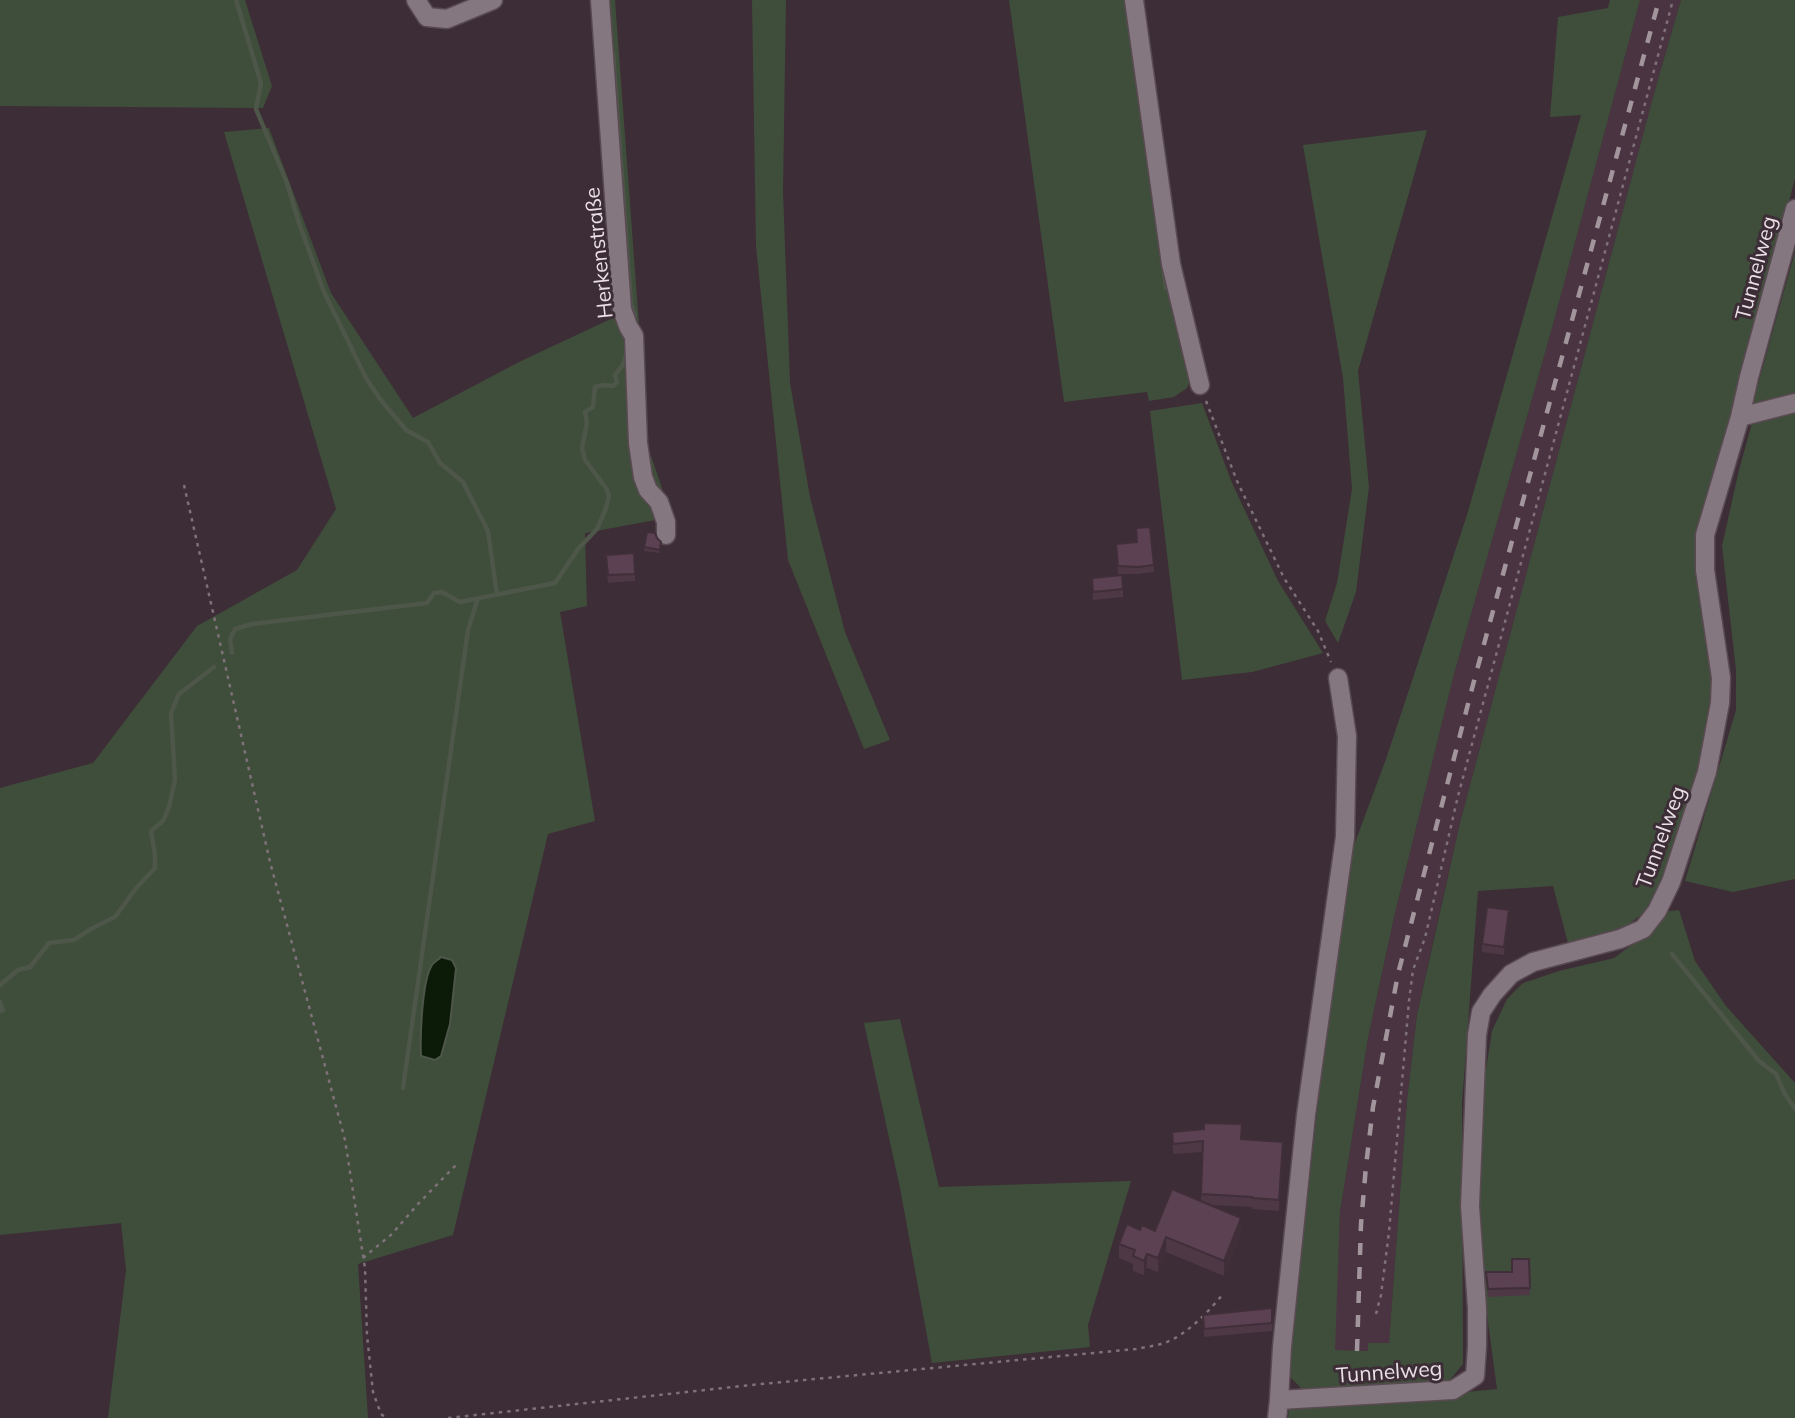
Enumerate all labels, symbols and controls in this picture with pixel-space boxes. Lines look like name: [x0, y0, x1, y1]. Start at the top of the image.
street label: Herkenstraße: [578, 186, 618, 320]
street label: Tunnelweg: [1729, 213, 1781, 323]
street label: Tunnelweg: [1630, 783, 1690, 891]
street label: Tunnelweg: [1335, 1354, 1443, 1388]

